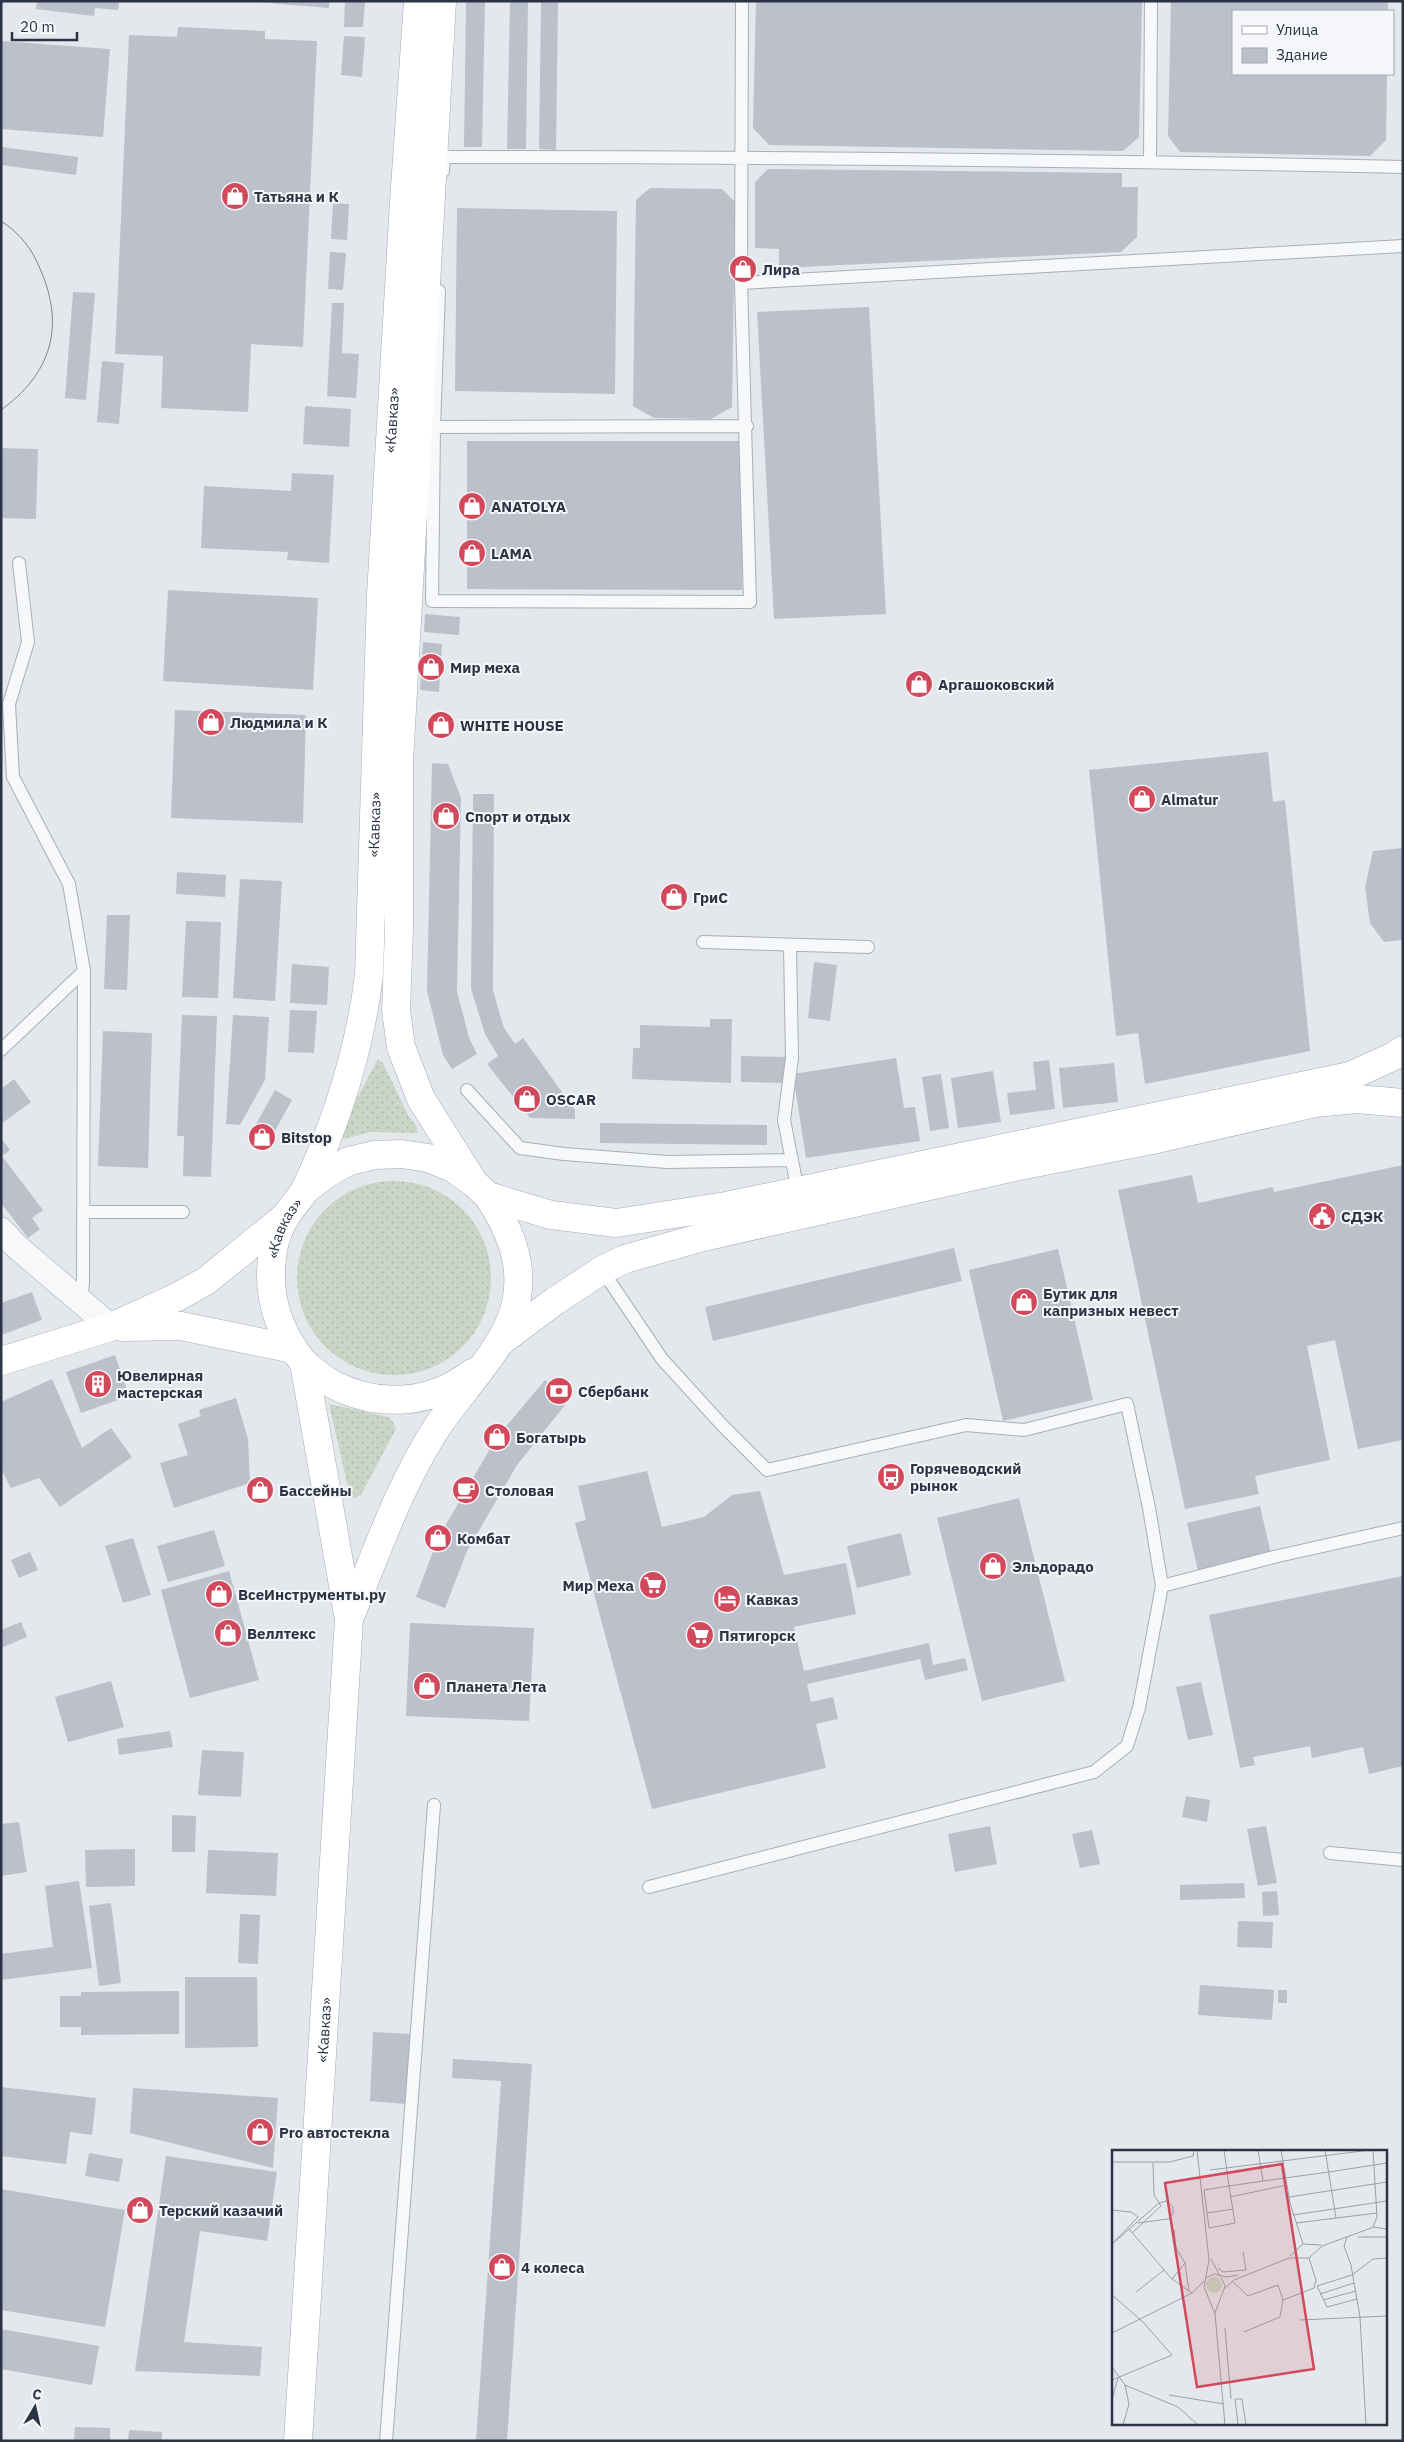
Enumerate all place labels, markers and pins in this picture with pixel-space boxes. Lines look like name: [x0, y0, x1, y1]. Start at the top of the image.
shop icon: Татьяна и К: [220, 181, 250, 211]
place label: Татьяна и К: [254, 187, 339, 206]
shop icon: Лира: [728, 254, 758, 284]
place label: Лира: [762, 260, 800, 279]
shop icon: ANATOLYA: [457, 491, 487, 521]
place label: ANATOLYA: [491, 497, 566, 516]
shop icon: LAMA: [457, 538, 487, 568]
place label: LAMA: [491, 544, 532, 563]
shop icon: Мир меха: [416, 652, 446, 682]
place label: Мир меха: [450, 658, 521, 677]
shop icon: Аргашоковский: [904, 669, 934, 699]
place label: Аргашоковский: [938, 675, 1054, 694]
shop icon: Людмила и К: [196, 707, 226, 737]
shop icon: WHITE HOUSE: [426, 710, 456, 740]
place label: Людмила и К: [230, 713, 327, 732]
place label: WHITE HOUSE: [460, 716, 564, 735]
shop icon: Almatur: [1127, 784, 1157, 814]
place label: Almatur: [1161, 790, 1218, 809]
shop icon: Спорт и отдых: [431, 801, 461, 831]
place label: Спорт и отдых: [465, 807, 571, 826]
shop icon: ГриС: [659, 882, 689, 912]
place label: ГриС: [693, 888, 728, 907]
shop icon: OSCAR: [512, 1084, 542, 1114]
place label: OSCAR: [546, 1090, 596, 1109]
shop icon: Bitstop: [247, 1122, 277, 1152]
place label: Bitstop: [281, 1128, 332, 1147]
public building icon: СДЭК: [1307, 1201, 1337, 1231]
place label: СДЭК: [1341, 1207, 1383, 1226]
place label: Бутик для капризных невест: [1043, 1284, 1179, 1320]
shop icon: Бутик для капризных невест: [1009, 1287, 1039, 1317]
place label: Ювелирная мастерская: [117, 1366, 203, 1402]
building icon: Ювелирная мастерская: [83, 1369, 113, 1399]
bank icon: Сбербанк: [544, 1376, 574, 1406]
place label: Сбербанк: [578, 1382, 649, 1401]
shop icon: Богатырь: [482, 1422, 512, 1452]
place label: Богатырь: [516, 1428, 587, 1447]
place label: Горячеводский рынок: [910, 1459, 1021, 1495]
bus stop icon: Горячеводский рынок: [876, 1462, 906, 1492]
shop icon: Бассейны: [245, 1475, 275, 1505]
cafe icon: Столовая: [451, 1475, 481, 1505]
place label: Бассейны: [279, 1481, 352, 1500]
place label: Столовая: [485, 1481, 554, 1500]
shop icon: Комбат: [423, 1523, 453, 1553]
place label: Комбат: [457, 1529, 511, 1548]
shop icon: Эльдорадо: [978, 1551, 1008, 1581]
place label: Эльдорадо: [1012, 1557, 1094, 1576]
supermarket icon: Мир Меха: [638, 1570, 668, 1600]
place label: Мир Меха: [563, 1576, 634, 1595]
shop icon: ВсеИнструменты.ру: [204, 1579, 234, 1609]
hotel icon: Кавказ: [712, 1584, 742, 1614]
place label: ВсеИнструменты.ру: [238, 1585, 386, 1604]
place label: Кавказ: [746, 1590, 799, 1609]
shop icon: Веллтекс: [213, 1618, 243, 1648]
supermarket icon: Пятигорск: [685, 1620, 715, 1650]
place label: Веллтекс: [247, 1624, 316, 1643]
place label: Пятигорск: [719, 1626, 796, 1645]
shop icon: Планета Лета: [412, 1671, 442, 1701]
place label: Планета Лета: [446, 1677, 547, 1696]
shop icon: Pro автостекла: [245, 2117, 275, 2147]
place label: Pro автостекла: [279, 2123, 390, 2142]
shop icon: Терский казачий: [125, 2195, 155, 2225]
place label: Терский казачий: [159, 2201, 283, 2220]
shop icon: 4 колеса: [487, 2252, 517, 2282]
place label: 4 колеса: [521, 2258, 585, 2277]

